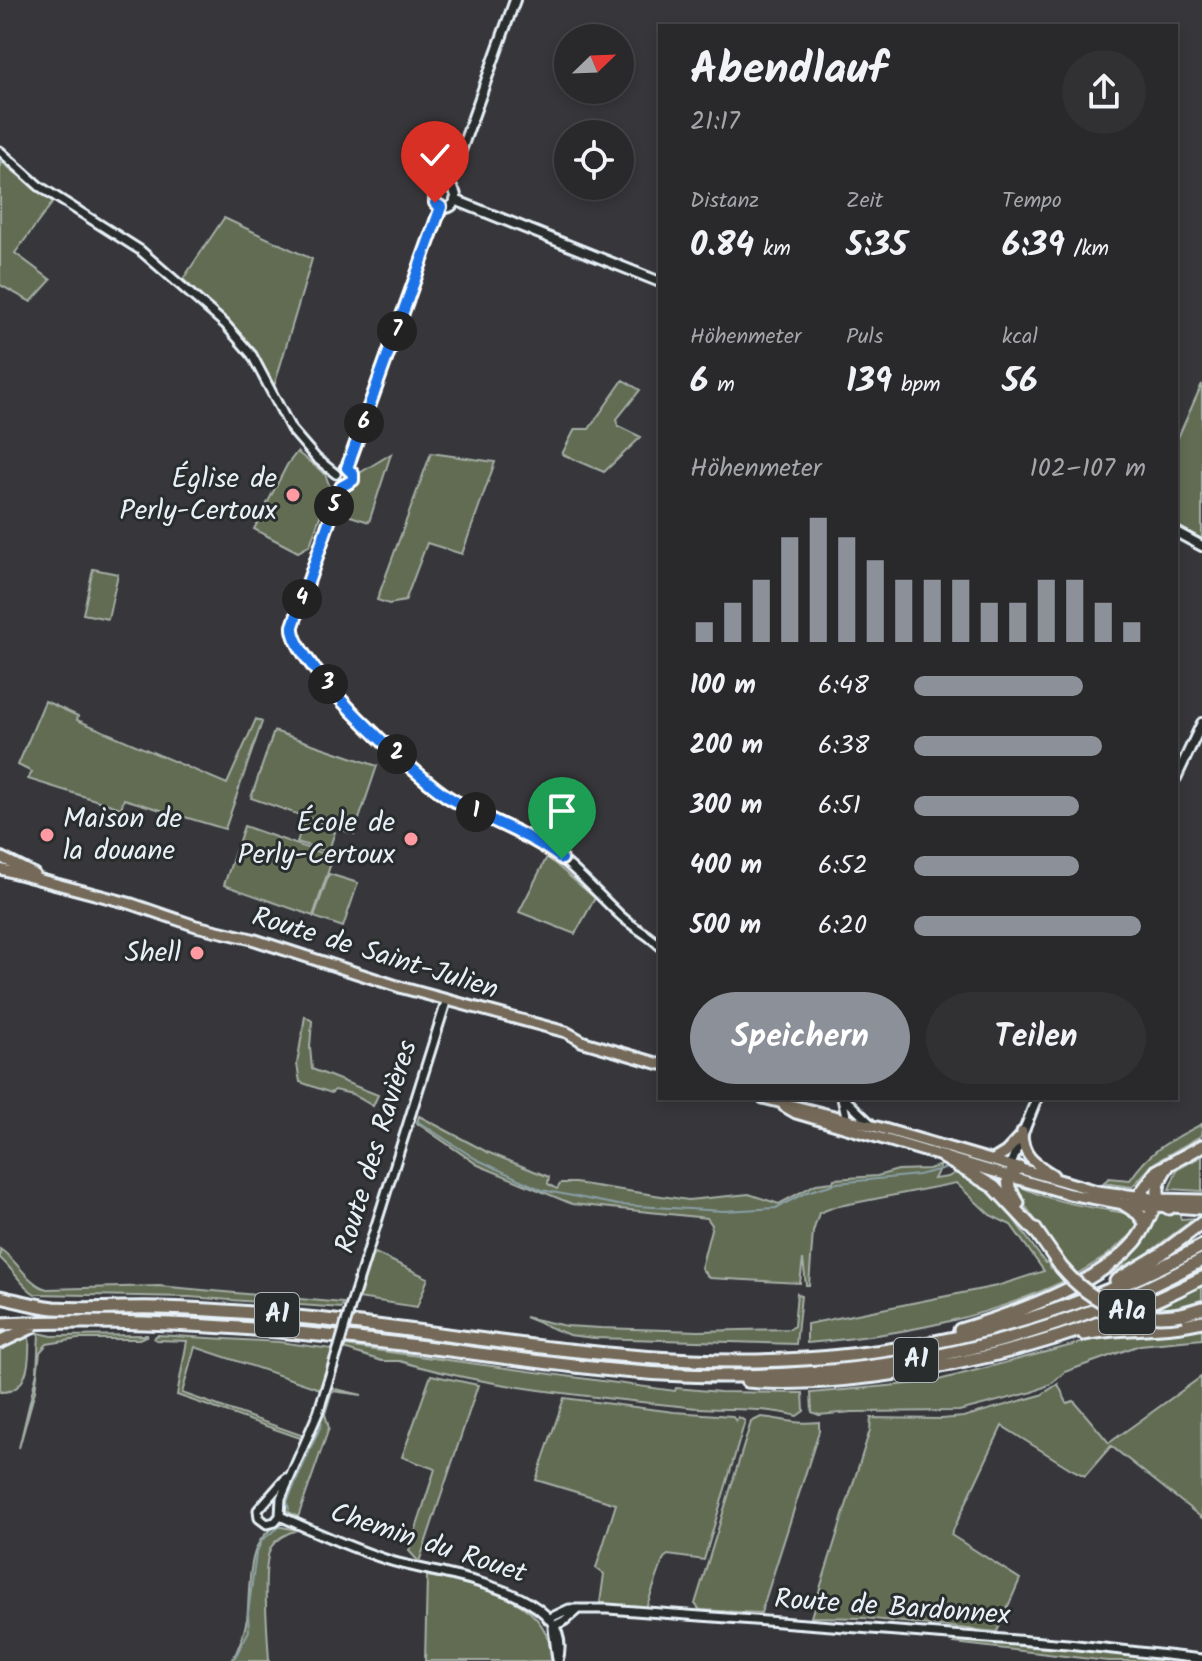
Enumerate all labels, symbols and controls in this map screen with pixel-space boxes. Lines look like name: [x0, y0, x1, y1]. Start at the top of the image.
north arrow: [554, 24, 634, 104]
map controls: [554, 24, 634, 200]
text: Abendlauf: [690, 36, 887, 106]
button: share: [1062, 50, 1146, 134]
text: 21:17: [690, 101, 740, 143]
button: locate: [554, 120, 634, 200]
pin: [401, 121, 469, 203]
icon: check: [413, 133, 457, 177]
text: Distanz: [690, 184, 759, 219]
text: Zeit: [846, 184, 883, 219]
text: Tempo: [1002, 184, 1062, 219]
text: 0.84: [690, 219, 754, 273]
text: 5:35: [846, 219, 907, 273]
text: 6:39: [1002, 219, 1065, 273]
text: km: [754, 232, 791, 267]
text: /km: [1065, 232, 1109, 267]
pin: 7: [377, 311, 417, 351]
text: 7: [392, 313, 402, 348]
text: Höhenmeter: [690, 320, 801, 355]
text: Puls: [846, 320, 883, 355]
text: kcal: [1002, 320, 1038, 355]
text: 6: [690, 355, 708, 409]
text: 139: [846, 355, 892, 409]
text: 56: [1002, 355, 1038, 409]
text: m: [708, 368, 735, 403]
text: bpm: [892, 368, 940, 403]
pin: 6: [344, 403, 384, 443]
text: 6: [358, 405, 370, 440]
text: Höhenmeter: [690, 448, 821, 490]
text: 102–107 m: [1030, 448, 1146, 490]
place label: Église de Perly-Certoux: [119, 457, 278, 534]
marker: Église de Perly-Certoux: [284, 486, 302, 504]
pin: 5: [314, 486, 354, 526]
text: 5: [328, 488, 340, 523]
pin: 4: [282, 579, 322, 619]
text: 4: [296, 581, 308, 616]
pin: 3: [308, 664, 348, 704]
text: 100 m: [690, 665, 756, 707]
text: 6:48: [818, 665, 869, 707]
text: 3: [322, 666, 334, 701]
text: 200 m: [690, 725, 763, 767]
text: 6:38: [818, 725, 869, 767]
pin: 2: [377, 734, 417, 774]
text: 2: [391, 736, 403, 771]
pin: [528, 777, 596, 859]
text: 300 m: [690, 785, 762, 827]
text: 6:51: [818, 785, 861, 827]
icon: arrive: [540, 789, 584, 833]
pin: 1: [456, 792, 496, 832]
text: 1: [473, 794, 479, 829]
place label: Maison de la douane: [63, 797, 183, 874]
place label: École de Perly-Certoux: [237, 801, 396, 878]
marker: Maison de la douane: [38, 826, 56, 844]
marker: École de Perly-Certoux: [402, 830, 420, 848]
text: 400 m: [690, 845, 762, 887]
text: 6:52: [818, 845, 868, 887]
street label: Route de Saint-Julien: [246, 895, 504, 1013]
text: 500 m: [690, 905, 761, 947]
text: 6:20: [818, 905, 867, 947]
place label: Shell: [125, 931, 181, 976]
marker: Shell: [188, 944, 206, 962]
button: Speichern: [690, 992, 910, 1084]
button: Teilen: [926, 992, 1146, 1084]
street label: Route des Ravières: [323, 1035, 431, 1259]
road number: A1a: [1099, 1290, 1155, 1334]
road number: A1: [255, 1293, 299, 1337]
road number: A1: [894, 1338, 938, 1382]
street label: Chemin du Rouet: [324, 1491, 533, 1597]
street label: Route de Bardonnex: [773, 1577, 1012, 1639]

